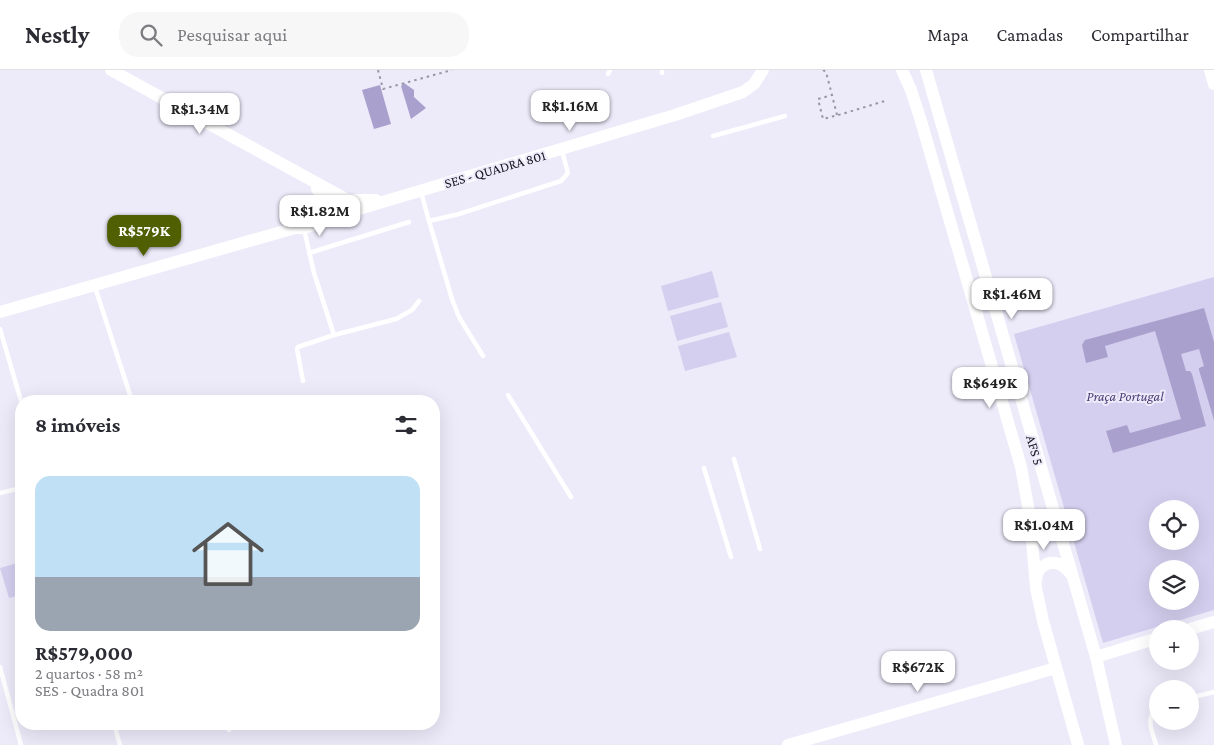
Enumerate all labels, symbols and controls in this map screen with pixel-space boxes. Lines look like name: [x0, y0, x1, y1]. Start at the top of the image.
search box: [119, 12, 469, 57]
text: Nestly: [25, 21, 89, 48]
icon: search: [137, 21, 165, 49]
text: Pesquisar aqui: [177, 24, 287, 45]
text: Mapa: [928, 25, 969, 45]
text: Camadas: [997, 25, 1063, 45]
text: Compartilhar: [1091, 25, 1189, 45]
pin: R$1.16M: [524, 90, 616, 132]
pin: R$1.34M: [154, 92, 246, 135]
text: R$1.16M: [542, 97, 598, 114]
text: R$1.34M: [171, 100, 229, 117]
street label: SES - QUADRA 801: [443, 147, 548, 191]
pin: R$1.82M: [274, 194, 366, 237]
text: R$1.82M: [290, 202, 350, 219]
pin: R$579K: [103, 214, 185, 257]
text: R$579K: [118, 222, 170, 239]
pin: R$1.46M: [966, 278, 1058, 320]
text: R$1.46M: [982, 285, 1042, 302]
pin: R$649K: [949, 366, 1031, 409]
text: R$649K: [963, 374, 1017, 391]
park label: Praça Portugal: [1086, 388, 1164, 404]
icon: filters: [392, 411, 420, 439]
text: 8 imóveis: [35, 413, 120, 437]
street label: AFS 5: [1023, 433, 1047, 467]
map controls: [1149, 500, 1199, 730]
button: locate: [1149, 500, 1199, 550]
pin: R$1.04M: [998, 508, 1090, 551]
icon: home: [183, 509, 273, 599]
text: R$1.04M: [1014, 516, 1074, 533]
button: layers: [1149, 560, 1199, 610]
button: +: [1149, 620, 1199, 670]
text: R$579,000: [35, 641, 133, 665]
pin: R$672K: [877, 650, 959, 693]
text: R$672K: [892, 658, 944, 675]
text: 2 quartos · 58 m²: [35, 665, 143, 682]
button: −: [1149, 680, 1199, 730]
text: SES - Quadra 801: [35, 682, 144, 699]

